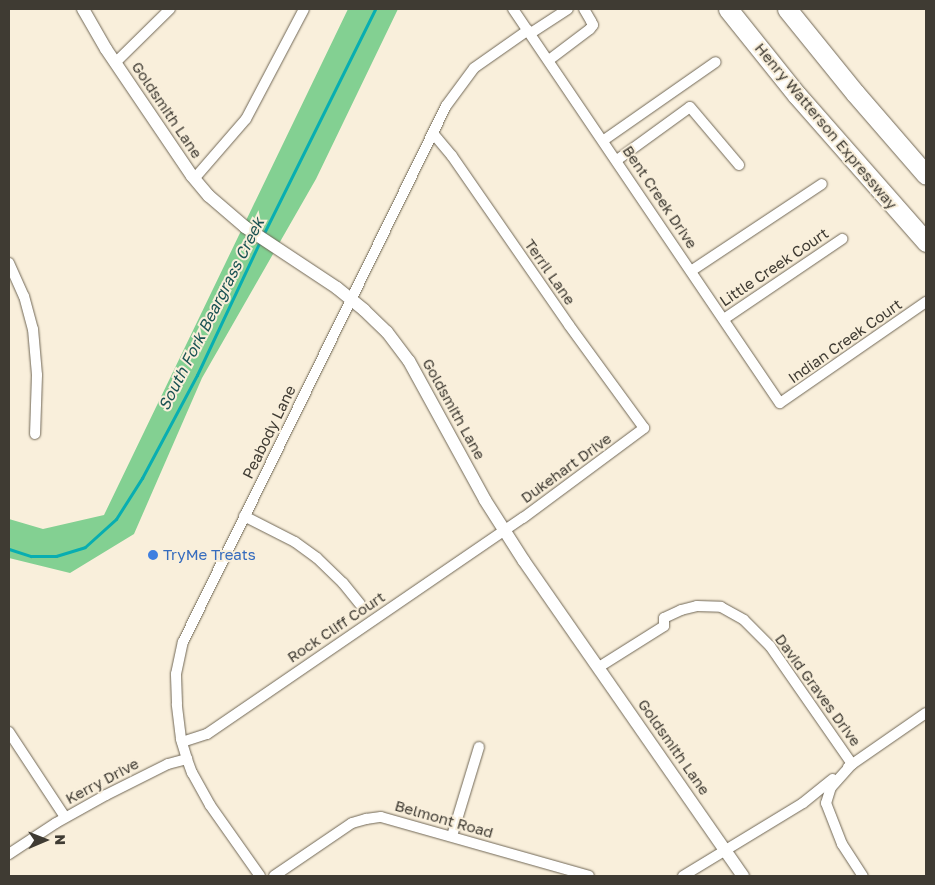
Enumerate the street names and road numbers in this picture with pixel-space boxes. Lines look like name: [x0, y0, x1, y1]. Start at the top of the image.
street label: Henry Watterson Expressway: [751, 39, 901, 213]
street label: Goldsmith Lane: [128, 58, 206, 162]
street label: Bent Creek Drive: [619, 142, 701, 252]
street label: Little Creek Court: [716, 224, 832, 310]
street label: Terril Lane: [521, 236, 579, 308]
street label: Indian Creek Court: [785, 295, 905, 387]
street label: Goldsmith Lane: [419, 355, 489, 463]
street label: Peabody Lane: [239, 382, 299, 482]
street label: Dukehart Drive: [517, 429, 615, 507]
street label: Rock Cliff Court: [284, 588, 388, 666]
street label: David Graves Drive: [771, 630, 865, 750]
street label: Goldsmith Lane: [634, 696, 714, 798]
street label: Kerry Drive: [62, 754, 142, 808]
street label: Belmont Road: [393, 796, 495, 842]

